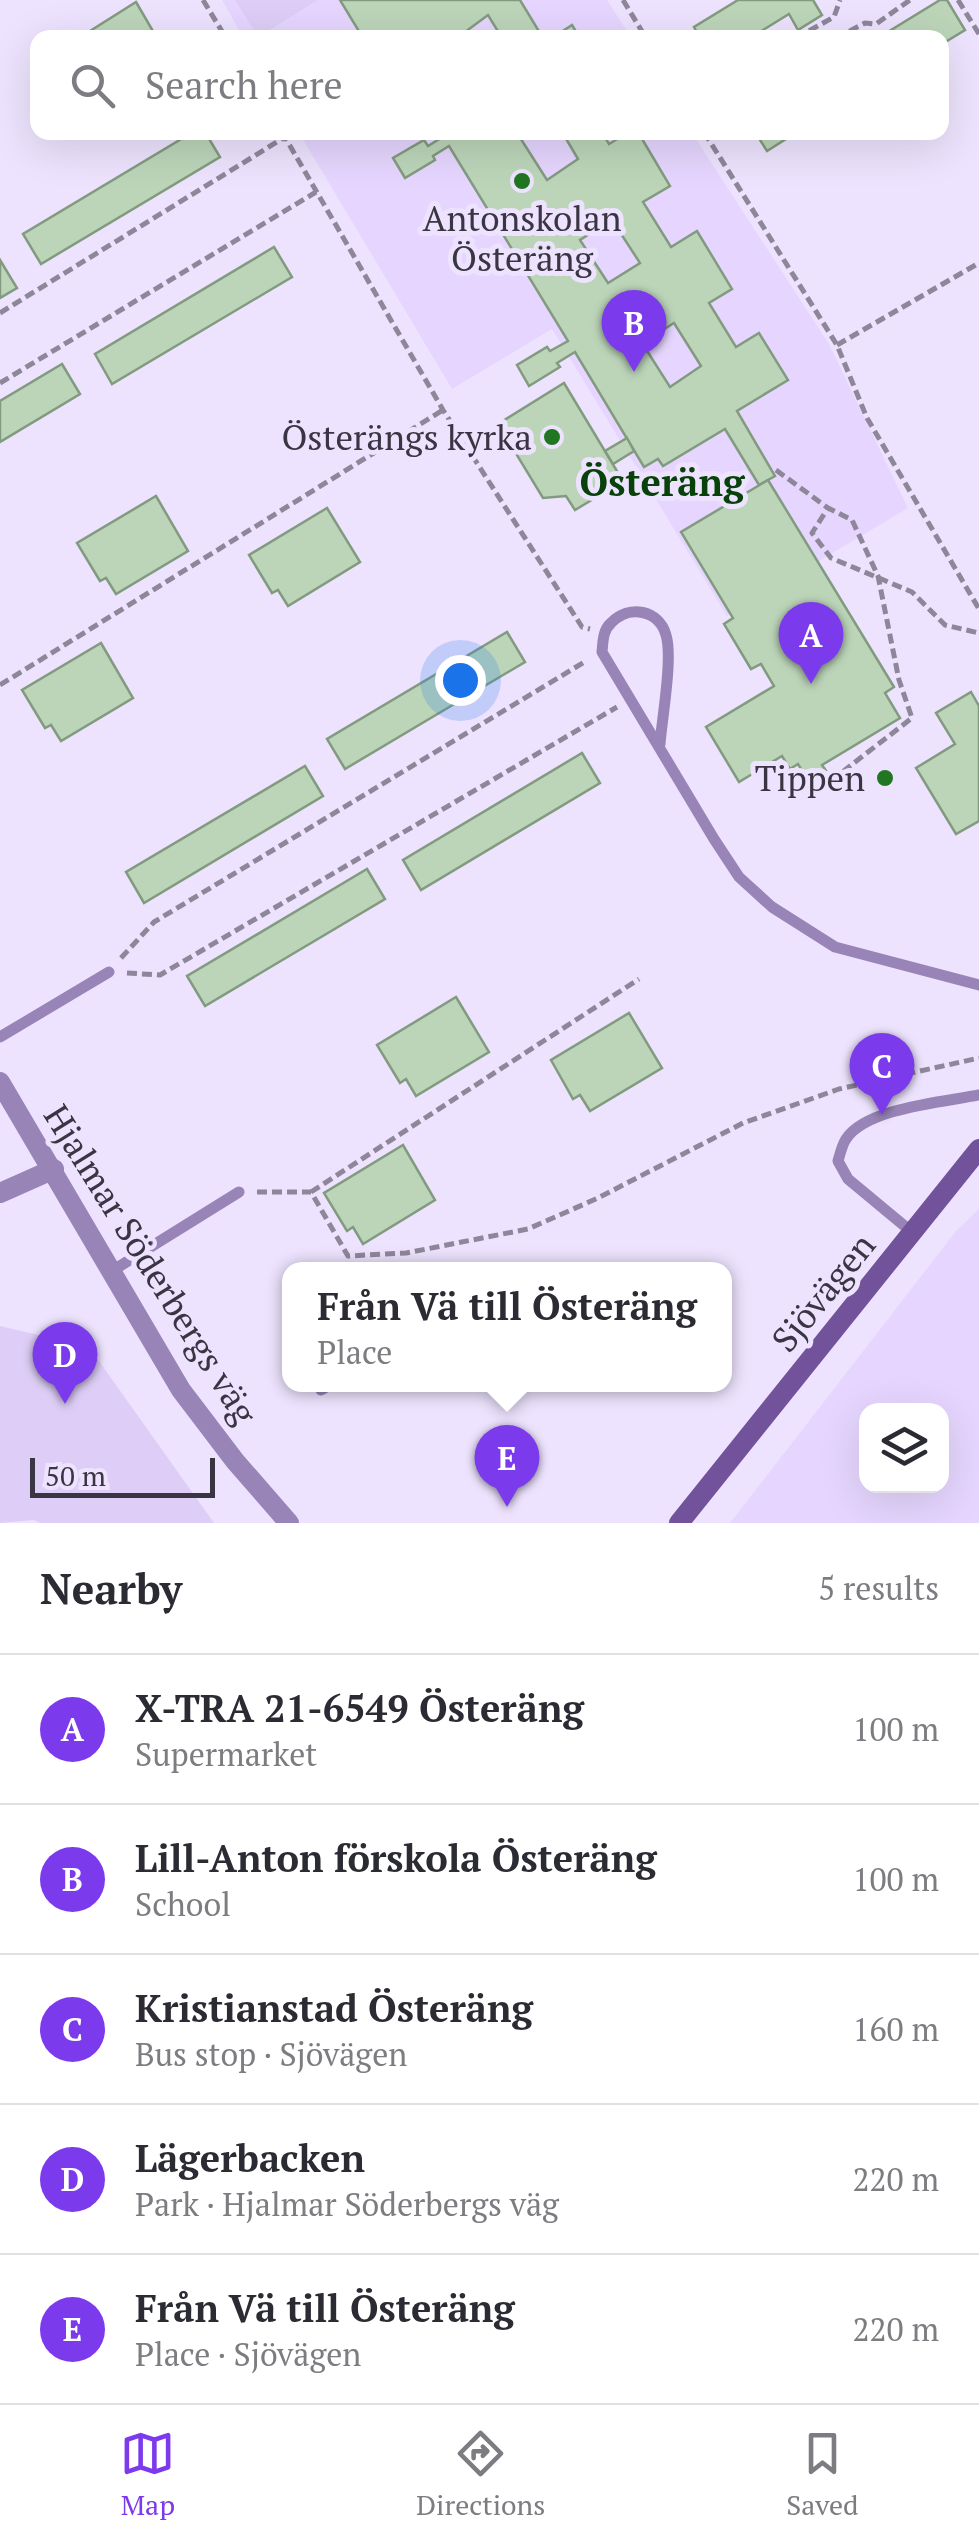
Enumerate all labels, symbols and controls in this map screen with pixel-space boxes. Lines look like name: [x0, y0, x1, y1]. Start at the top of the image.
search box: [30, 30, 949, 140]
icon: search: [65, 58, 120, 113]
text: Search here: [145, 60, 343, 110]
marker: Antonskolan Österäng: [511, 170, 533, 192]
place label: Antonskolan Österäng: [423, 195, 622, 281]
pin: B: [602, 290, 666, 372]
place label: Österängs kyrka: [281, 414, 532, 460]
marker: Österängs kyrka: [541, 426, 563, 448]
district label: Österäng: [580, 457, 746, 507]
pin: A: [778, 602, 844, 684]
your location: [435, 655, 486, 706]
place label: Tippen: [755, 755, 865, 801]
marker: Tippen: [874, 767, 896, 789]
pin: C: [850, 1032, 914, 1115]
street label: Hjalmar Söderbergs väg: [34, 1096, 268, 1433]
street label: Sjövägen: [761, 1223, 885, 1361]
popup: [282, 1262, 732, 1392]
text: Från Vä till Österäng: [317, 1281, 697, 1331]
pin: D: [32, 1322, 98, 1404]
text: Place: [317, 1331, 392, 1373]
map controls: [859, 1403, 949, 1493]
button: layers: [859, 1403, 949, 1493]
pin: E: [474, 1424, 540, 1507]
scale bar: [30, 1453, 215, 1498]
text: 50 m: [45, 1457, 106, 1494]
text: Nearby: [40, 1560, 182, 1616]
text: 5 results: [818, 1567, 939, 1609]
text: X-TRA 21-6549 Österäng: [135, 1683, 584, 1733]
text: A: [61, 1708, 84, 1750]
text: 100 m: [852, 1708, 939, 1750]
text: Supermarket: [135, 1733, 317, 1775]
text: Lill-Anton förskola Österäng: [135, 1833, 657, 1883]
text: B: [62, 1858, 83, 1900]
text: 100 m: [852, 1858, 939, 1900]
text: School: [135, 1883, 231, 1925]
text: Kristianstad Österäng: [135, 1983, 533, 2033]
text: C: [62, 2008, 83, 2050]
text: 160 m: [852, 2008, 939, 2050]
text: Bus stop · Sjövägen: [135, 2033, 407, 2075]
text: Lägerbacken: [135, 2133, 365, 2183]
text: D: [61, 2158, 84, 2200]
text: 220 m: [852, 2158, 939, 2200]
text: Park · Hjalmar Söderbergs väg: [135, 2183, 559, 2225]
text: Från Vä till Österäng: [135, 2283, 515, 2333]
text: E: [63, 2308, 82, 2350]
text: 220 m: [852, 2308, 939, 2350]
text: Place · Sjövägen: [135, 2333, 361, 2375]
tab: Map: [120, 2426, 175, 2523]
tab: Directions: [416, 2426, 545, 2523]
tab: Saved: [786, 2426, 859, 2523]

